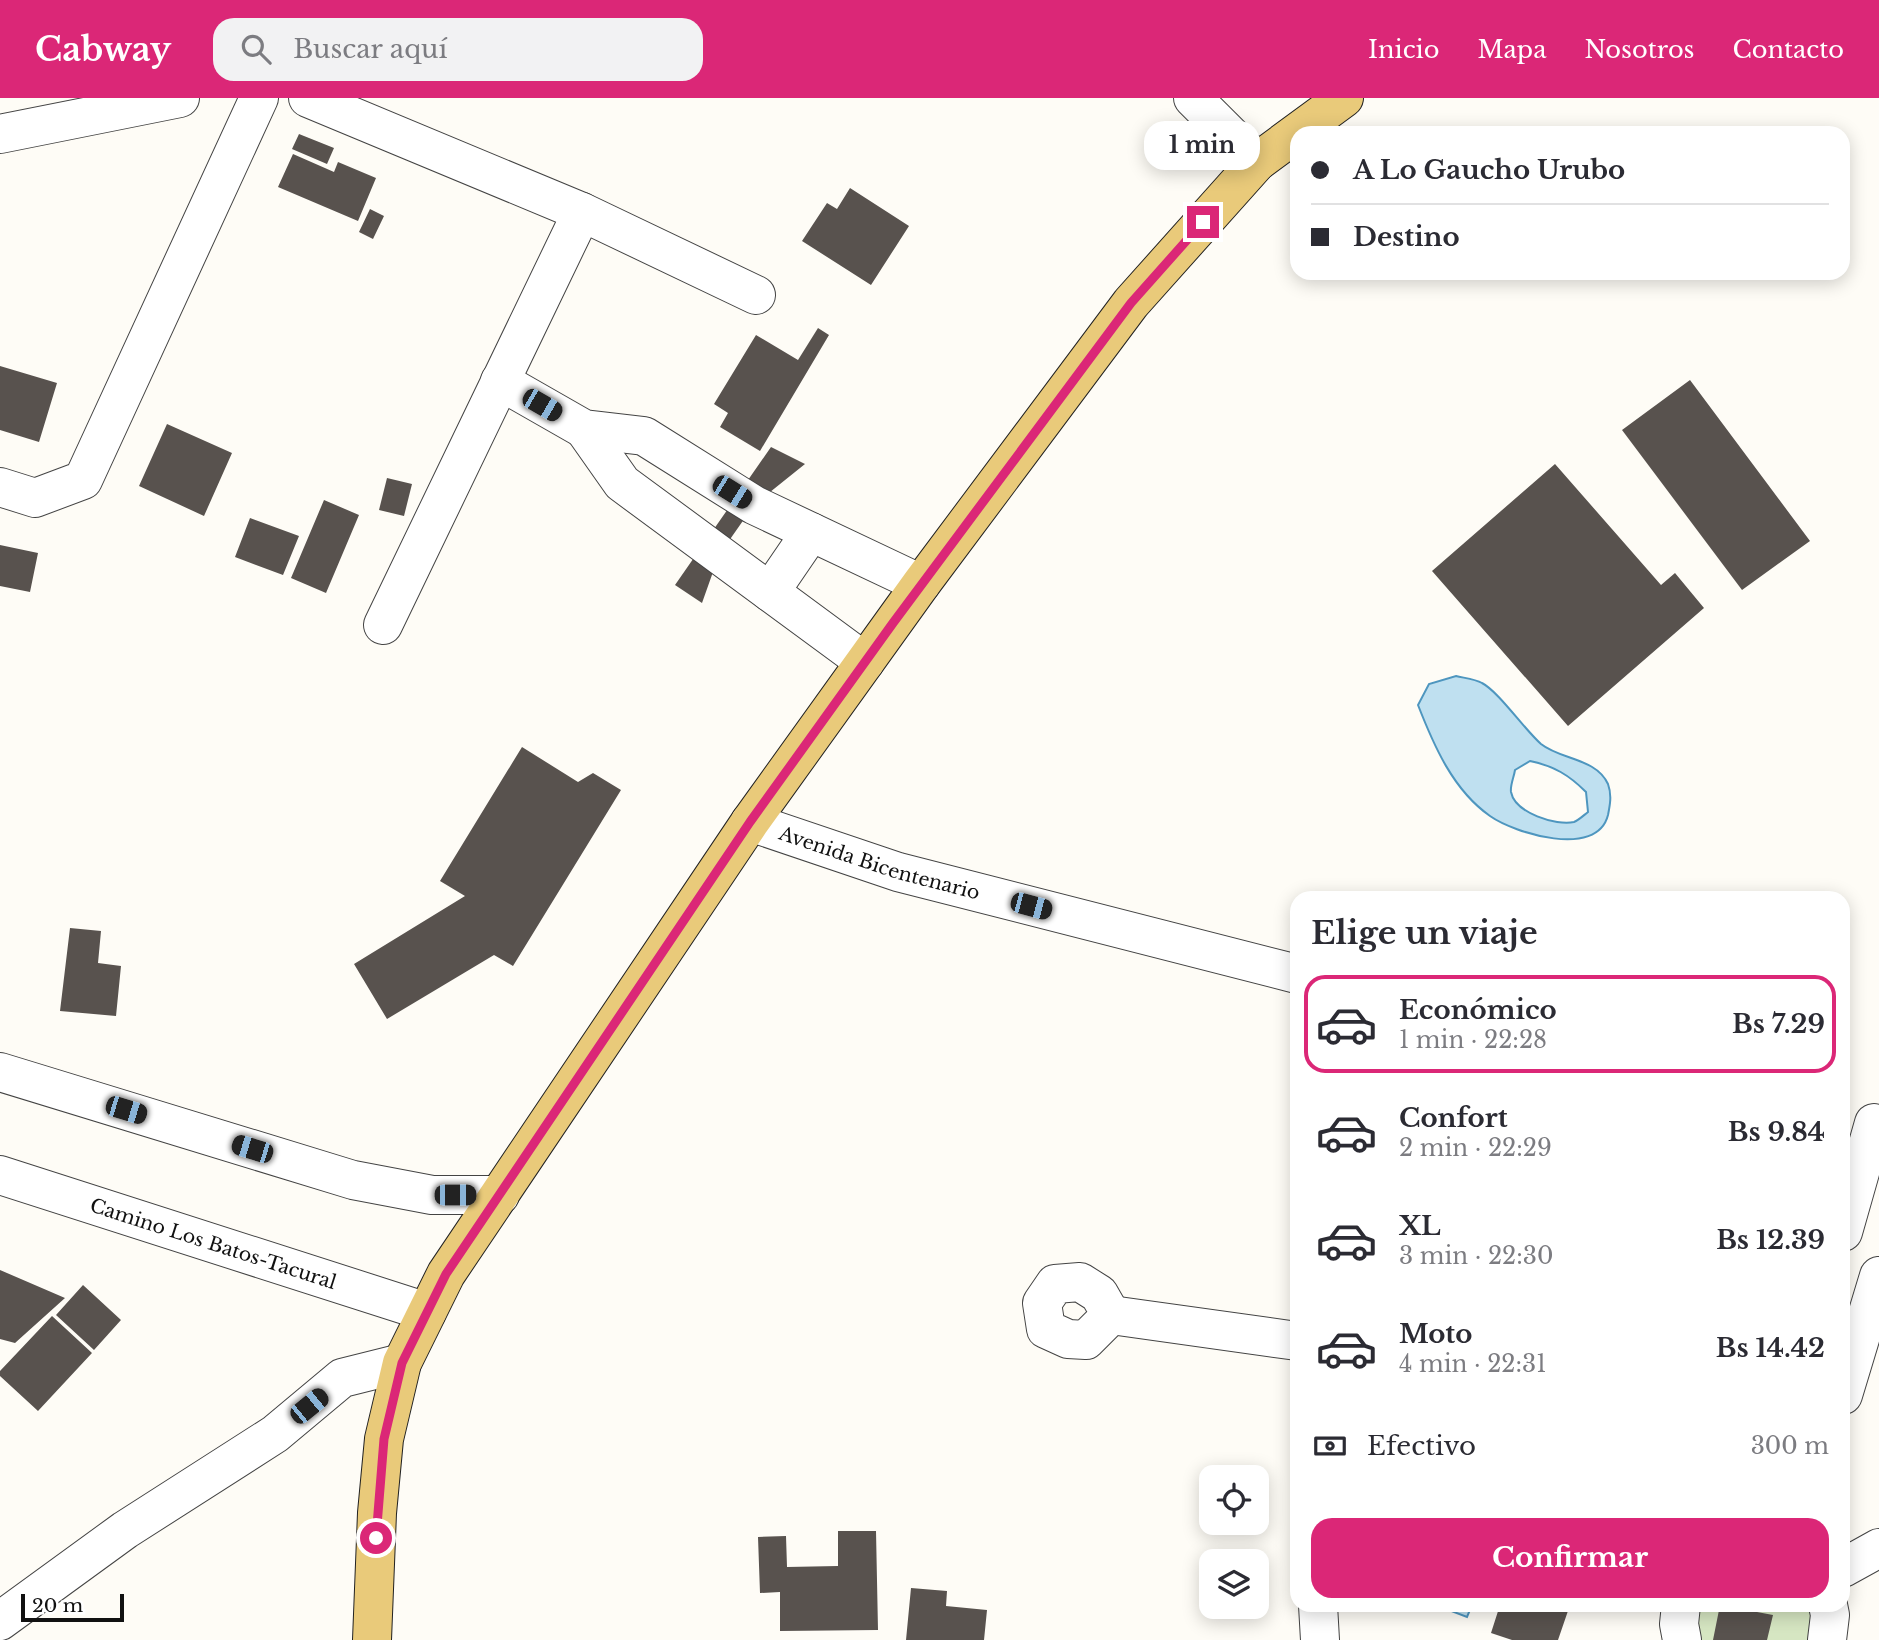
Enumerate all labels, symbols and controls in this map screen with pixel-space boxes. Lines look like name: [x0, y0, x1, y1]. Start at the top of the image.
search box: [213, 18, 703, 81]
text: Cabway: [35, 29, 171, 70]
icon: search: [237, 30, 275, 68]
text: Buscar aquí: [293, 33, 447, 65]
text: Inicio: [1368, 35, 1439, 64]
text: Mapa: [1477, 35, 1546, 64]
text: Nosotros: [1584, 35, 1695, 64]
text: Contacto: [1733, 35, 1844, 64]
callout: 1 min: [1145, 121, 1261, 170]
text: 1 min: [1169, 131, 1235, 159]
text: A Lo Gaucho Urubo: [1353, 154, 1625, 186]
route end: [1187, 206, 1219, 238]
text: Destino: [1353, 221, 1460, 253]
car: [519, 385, 566, 425]
car: [709, 472, 756, 512]
street label: Avenida Bicentenario: [775, 821, 982, 904]
car: [1008, 890, 1055, 922]
text: Elige un viaje: [1311, 913, 1538, 953]
icon: car: [1315, 993, 1378, 1056]
text: Económico: [1399, 994, 1557, 1026]
text: Bs 7.29: [1732, 1008, 1825, 1040]
text: 1 min · 22:28: [1399, 1026, 1547, 1054]
car: [103, 1094, 150, 1126]
icon: car: [1315, 1101, 1378, 1164]
text: Confort: [1399, 1102, 1508, 1134]
text: Bs 9.84: [1728, 1116, 1825, 1148]
car: [229, 1133, 276, 1165]
text: 2 min · 22:29: [1399, 1134, 1552, 1162]
car: [435, 1185, 477, 1206]
street label: Camino Los Batos-Tacural: [87, 1193, 339, 1294]
icon: car: [1315, 1209, 1378, 1272]
text: XL: [1399, 1210, 1441, 1242]
text: Bs 12.39: [1716, 1224, 1825, 1256]
text: 3 min · 22:30: [1399, 1242, 1553, 1270]
icon: car: [1315, 1317, 1378, 1380]
text: Moto: [1399, 1318, 1472, 1350]
text: Bs 14.42: [1716, 1332, 1825, 1364]
text: 4 min · 22:31: [1399, 1350, 1547, 1378]
car: [287, 1385, 332, 1427]
icon: cash: [1311, 1427, 1349, 1465]
text: Efectivo: [1367, 1430, 1476, 1462]
text: 300 m: [1751, 1432, 1829, 1460]
map controls: [1199, 1465, 1269, 1619]
button: locate: [1199, 1465, 1269, 1535]
button: Confirmar: [1311, 1518, 1829, 1598]
route start: [360, 1522, 392, 1554]
button: layers: [1199, 1549, 1269, 1619]
scale bar: [21, 1591, 124, 1623]
text: 20 m: [32, 1594, 83, 1617]

